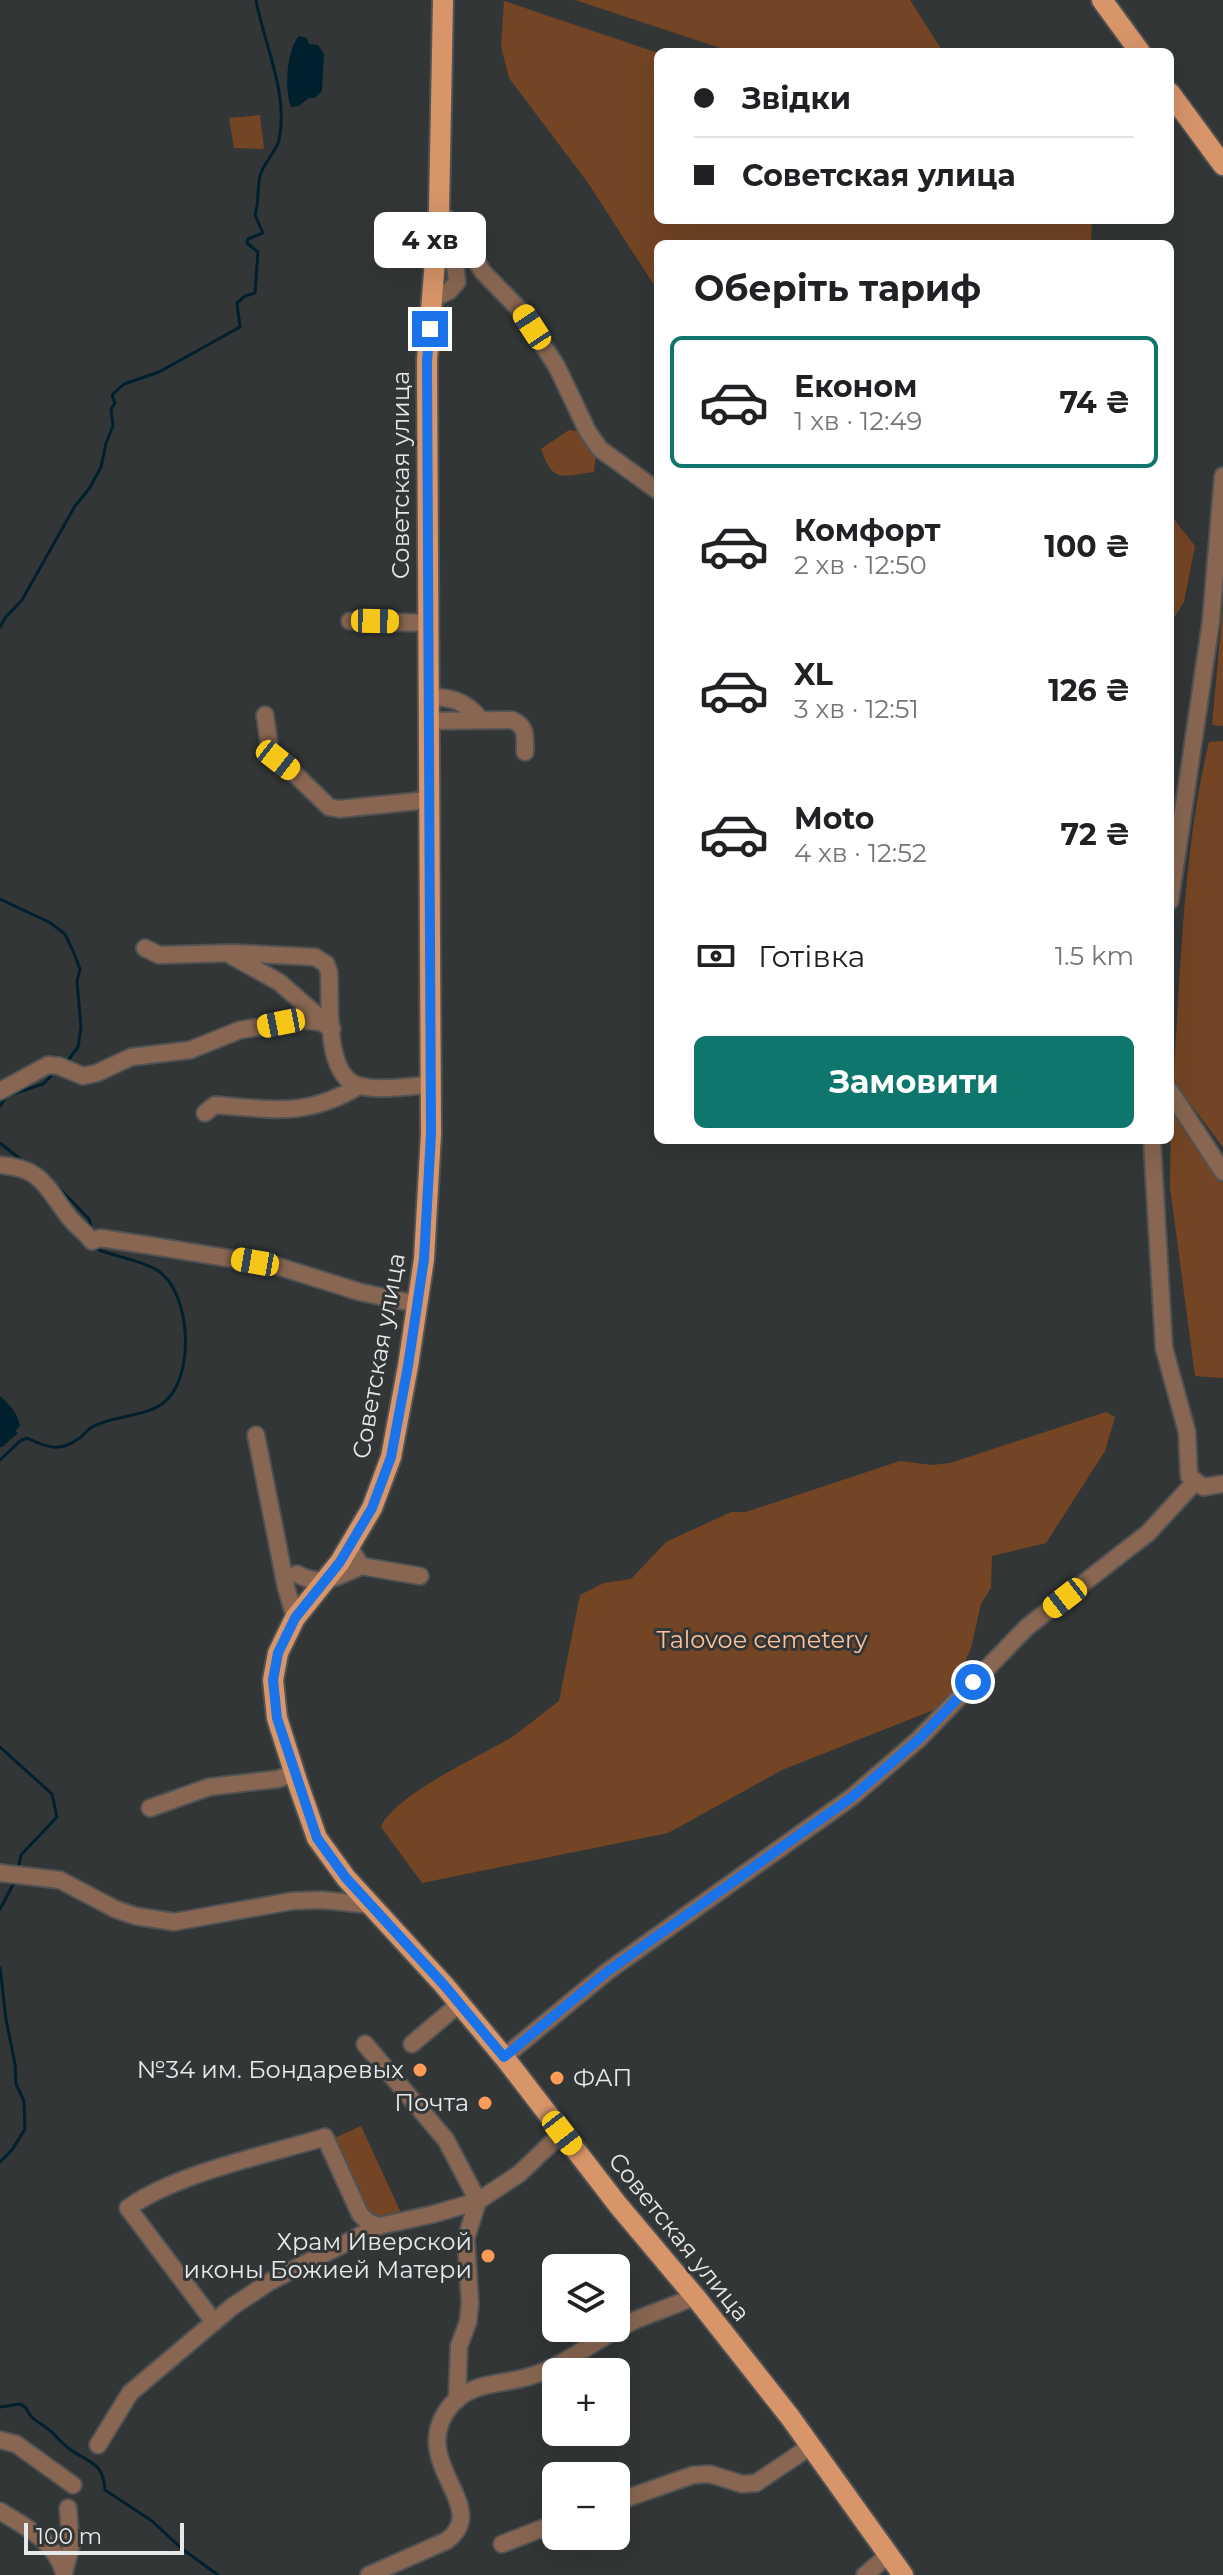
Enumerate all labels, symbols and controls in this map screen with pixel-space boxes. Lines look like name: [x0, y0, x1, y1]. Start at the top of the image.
text: Звідки: [742, 80, 851, 117]
text: Советская улица: [742, 157, 1016, 194]
callout: 4 хв: [374, 213, 486, 269]
text: 4 хв: [402, 224, 458, 256]
text: Оберіть тариф: [694, 266, 981, 310]
car: [509, 300, 555, 354]
route end: [412, 311, 448, 347]
icon: car: [698, 366, 770, 438]
text: Економ: [794, 368, 918, 405]
street label: Советская улица: [386, 371, 415, 579]
text: 74 ₴: [1059, 384, 1130, 421]
text: 1 хв · 12:49: [794, 405, 922, 437]
icon: car: [698, 510, 770, 582]
text: Комфорт: [794, 512, 941, 549]
text: 100 ₴: [1044, 528, 1130, 565]
text: 2 хв · 12:50: [794, 549, 927, 581]
car: [351, 609, 399, 633]
icon: car: [698, 654, 770, 726]
text: XL: [794, 656, 833, 693]
text: 126 ₴: [1048, 672, 1130, 709]
text: 3 хв · 12:51: [794, 693, 919, 725]
car: [252, 736, 304, 784]
icon: car: [698, 798, 770, 870]
text: Moto: [794, 800, 875, 837]
text: 72 ₴: [1060, 816, 1130, 853]
text: 4 хв · 12:52: [794, 837, 927, 869]
icon: cash: [694, 934, 738, 978]
text: Готівка: [758, 938, 865, 975]
text: 1.5 km: [1055, 940, 1134, 972]
car: [255, 1007, 307, 1039]
button: Замовити: [694, 1036, 1134, 1128]
car: [229, 1246, 281, 1278]
street label: Советская улица: [346, 1251, 411, 1461]
car: [1039, 1574, 1091, 1622]
park label: Talovoe cemetery: [657, 1625, 867, 1654]
route start: [955, 1664, 991, 1700]
place label: №34 им. Бондаревых: [137, 2055, 404, 2084]
marker: №34 им. Бондаревых: [411, 2061, 429, 2079]
place label: ФАП: [573, 2063, 632, 2092]
marker: ФАП: [548, 2069, 566, 2087]
place label: Почта: [394, 2088, 469, 2117]
marker: Почта: [476, 2094, 494, 2112]
car: [538, 2107, 586, 2159]
street label: Советская улица: [603, 2147, 756, 2327]
place label: Храм Иверской иконы Божией Матери: [183, 2227, 472, 2284]
marker: Храм Иверской иконы Божией Матери: [479, 2247, 497, 2265]
map controls: [542, 2254, 630, 2550]
button: layers: [542, 2254, 630, 2342]
button: +: [542, 2358, 630, 2446]
button: −: [542, 2462, 630, 2550]
scale bar: [24, 2519, 184, 2555]
text: 100 m: [36, 2523, 102, 2550]

